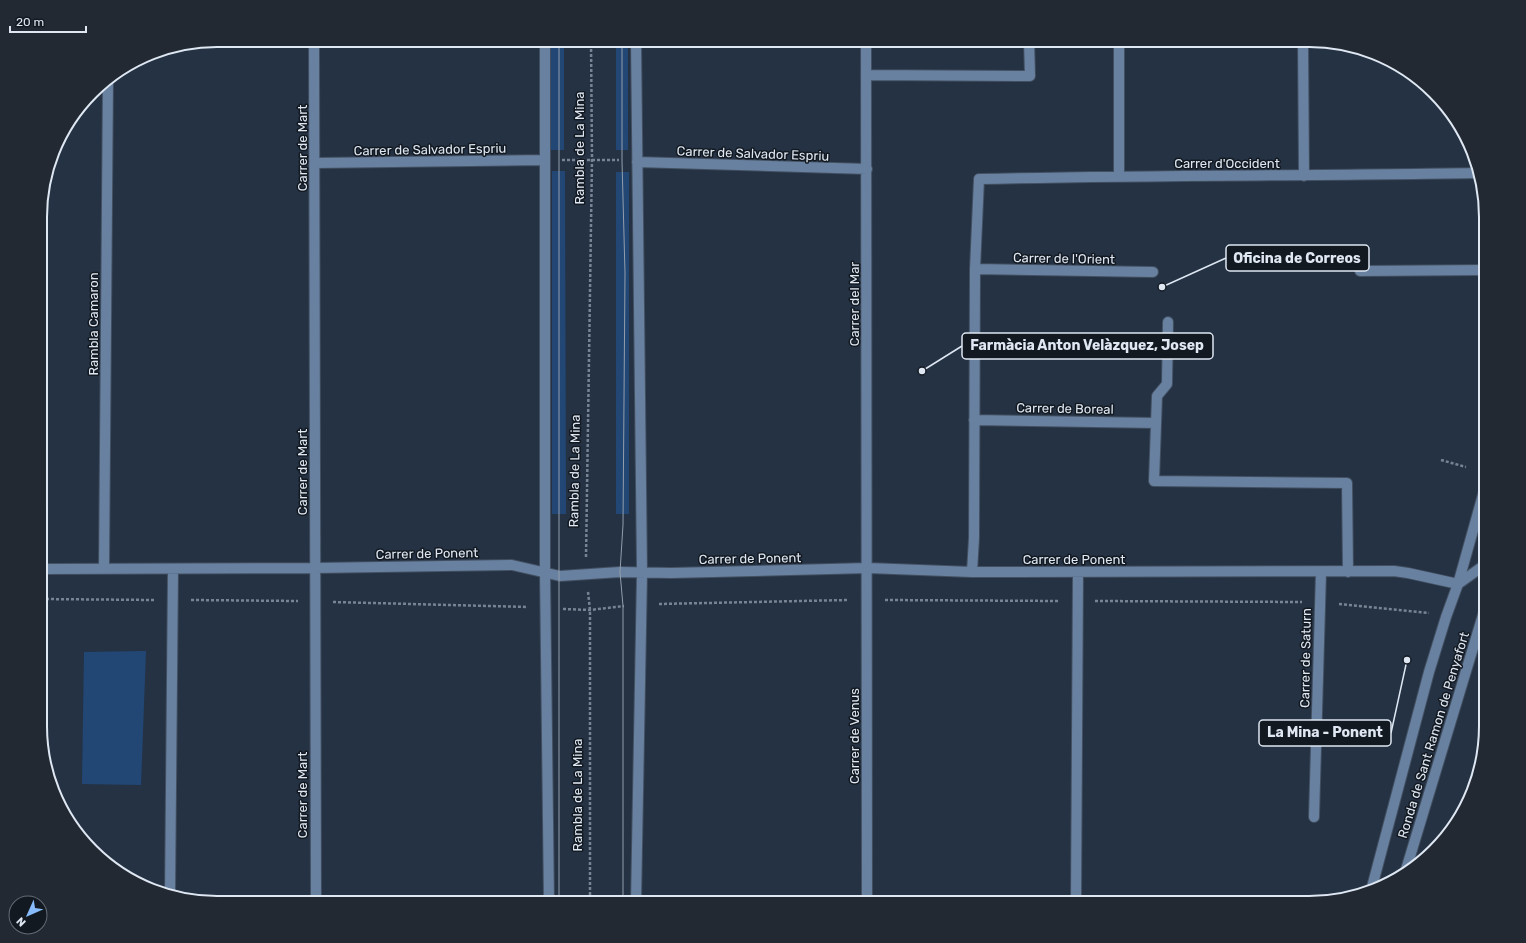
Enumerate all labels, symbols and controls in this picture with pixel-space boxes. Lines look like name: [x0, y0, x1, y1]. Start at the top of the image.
scale bar: [10, 8, 86, 34]
text: 20 m: [16, 15, 44, 29]
street label: Rambla de La Mina: [572, 92, 587, 204]
street label: Carrer de Mart: [295, 105, 310, 191]
street label: Carrer de Salvador Espriu: [354, 141, 506, 158]
street label: Carrer de Salvador Espriu: [676, 143, 830, 164]
street label: Carrer d'Occident: [1174, 156, 1280, 171]
callout: Oficina de Correos: [1226, 245, 1369, 271]
street label: Carrer de l'Orient: [1013, 250, 1115, 267]
text: Oficina de Correos: [1233, 250, 1361, 267]
street label: Carrer del Mar: [847, 262, 862, 346]
street label: Rambla Camaron: [86, 272, 101, 376]
callout: Farmàcia Anton Velàzquez, Josep: [962, 333, 1213, 359]
text: Farmàcia Anton Velàzquez, Josep: [970, 337, 1204, 354]
street label: Carrer de Boreal: [1016, 400, 1114, 417]
street label: Rambla de La Mina: [566, 414, 583, 528]
street label: Carrer de Mart: [295, 429, 310, 515]
street label: Carrer de Ponent: [376, 545, 478, 562]
street label: Carrer de Ponent: [699, 550, 801, 567]
street label: Carrer de Ponent: [1023, 552, 1125, 567]
street label: Carrer de Saturn: [1297, 608, 1314, 708]
street label: Ronda de Sant Ramon de Penyafort: [1395, 630, 1472, 840]
street label: Carrer de Venus: [847, 688, 862, 784]
callout: La Mina - Ponent: [1259, 720, 1391, 746]
text: La Mina - Ponent: [1267, 724, 1383, 741]
street label: Rambla de La Mina: [570, 739, 585, 851]
street label: Carrer de Mart: [295, 752, 310, 838]
north arrow: [8, 895, 48, 935]
text: N: [14, 914, 29, 929]

